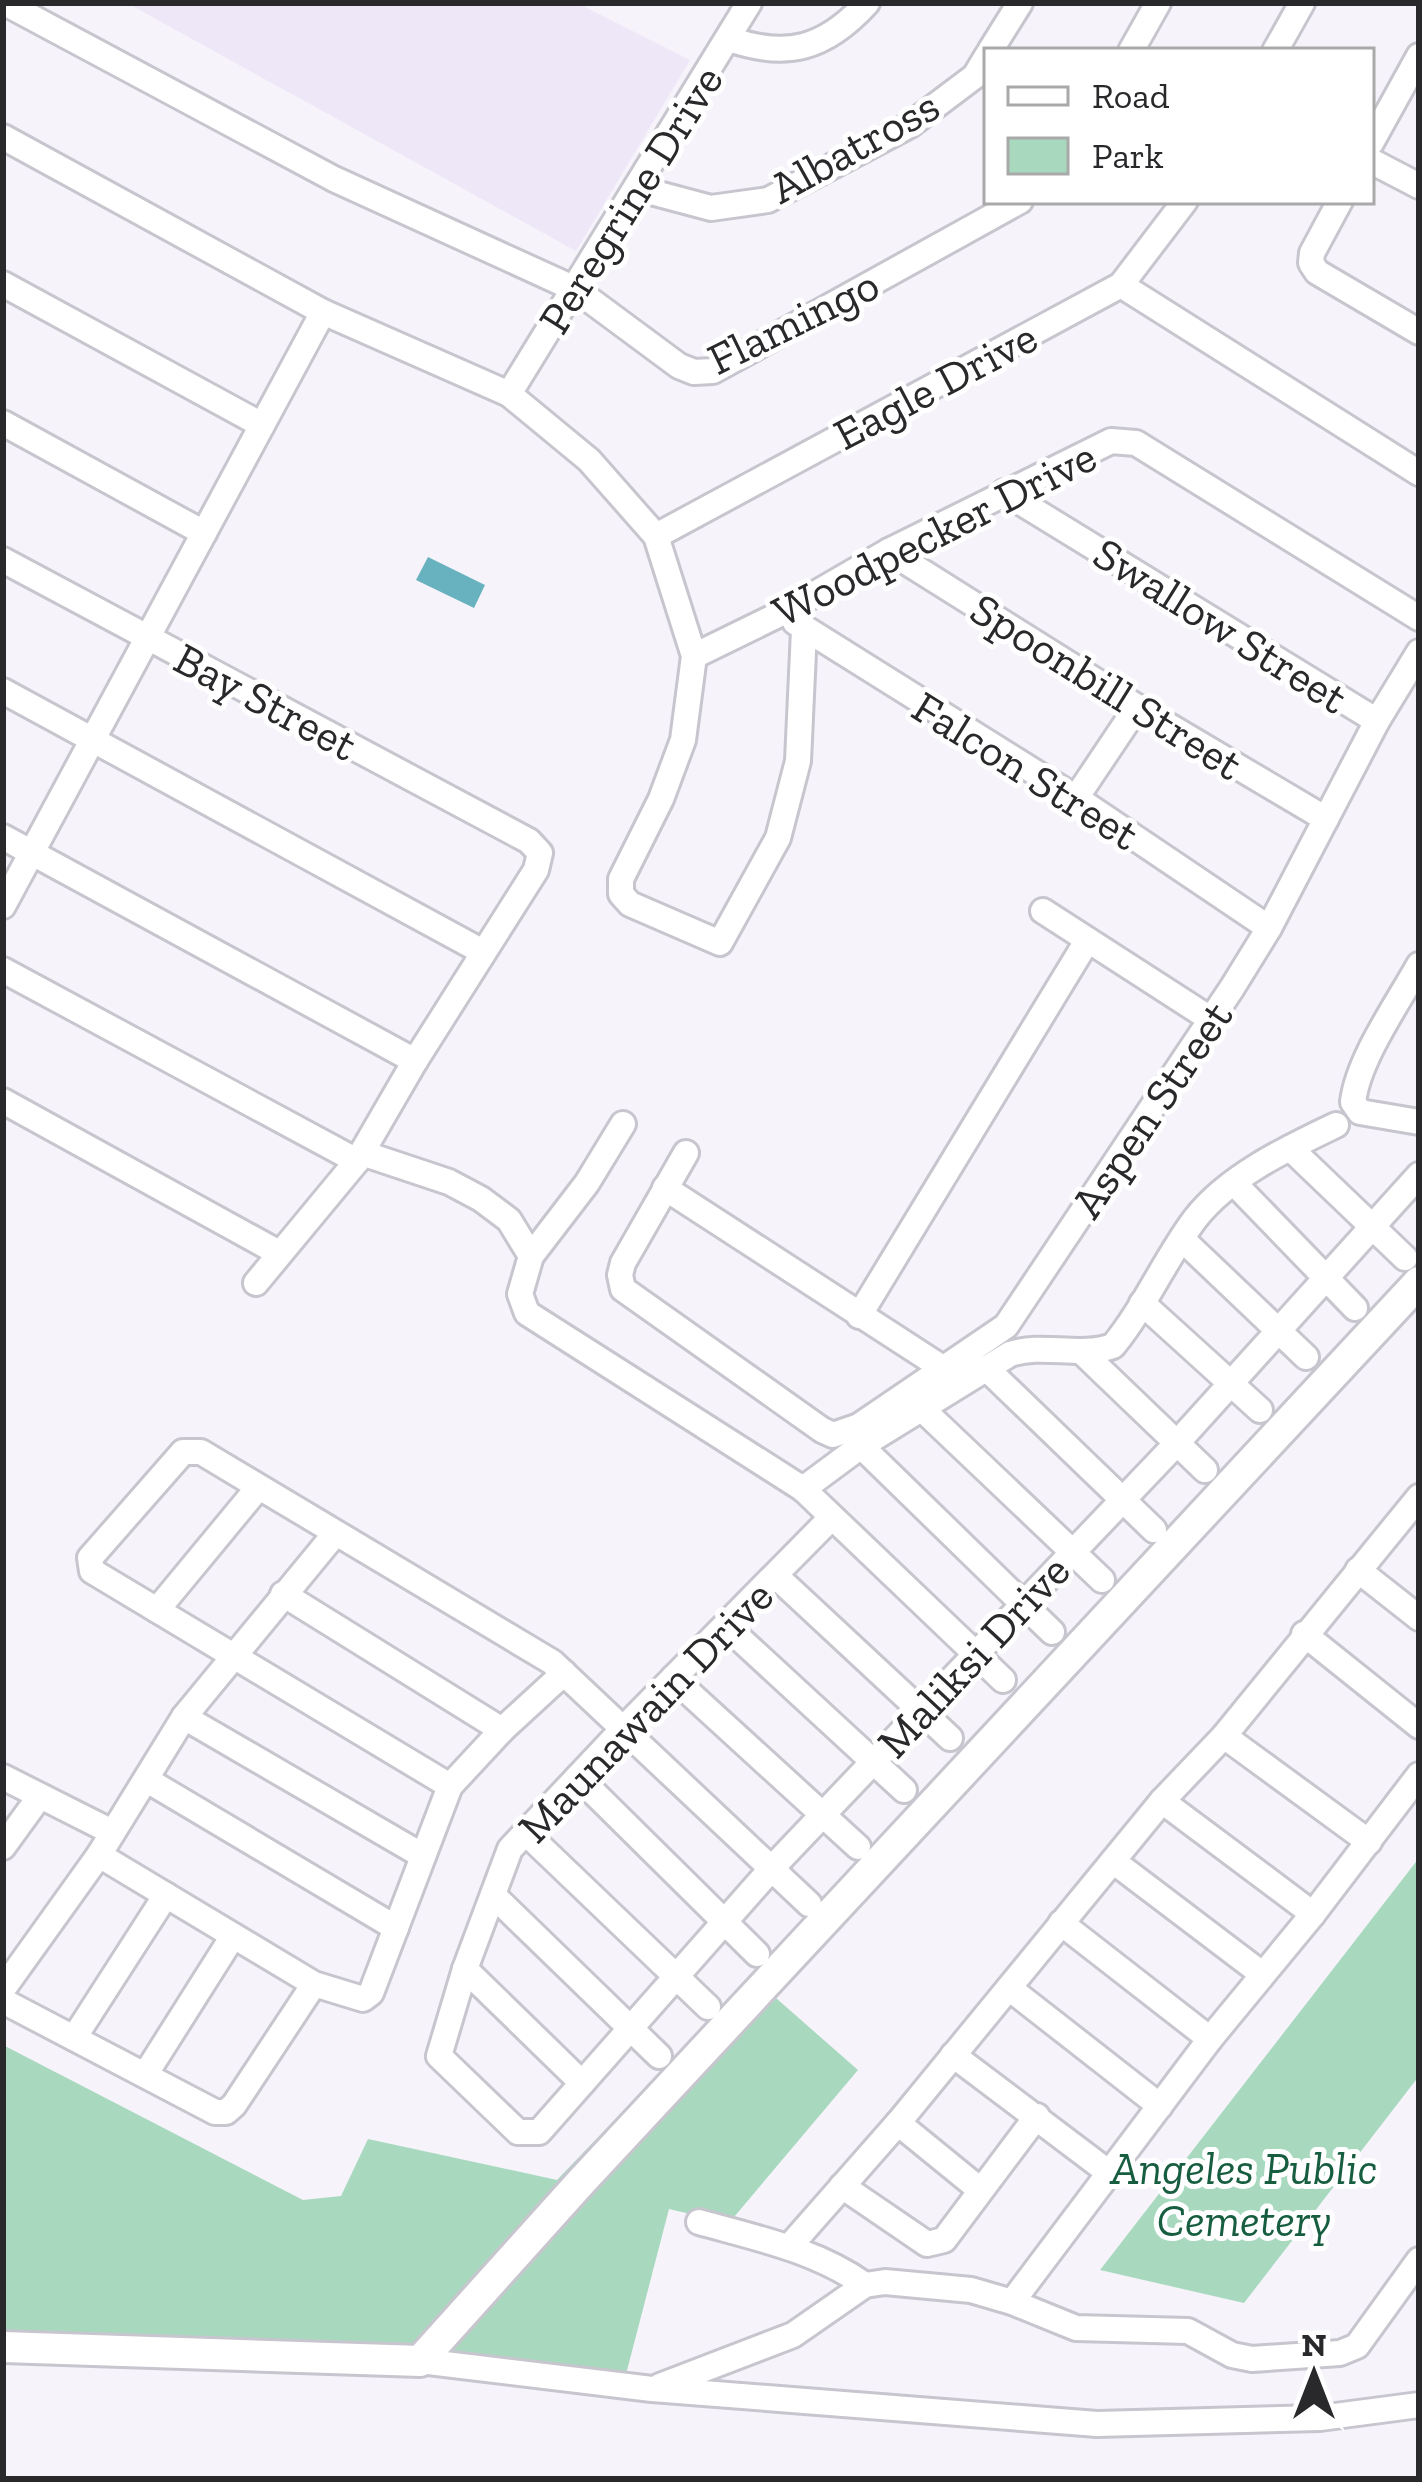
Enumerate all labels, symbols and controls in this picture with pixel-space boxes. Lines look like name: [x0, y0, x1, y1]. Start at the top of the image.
legend: [984, 48, 1374, 204]
street label: Peregrine Drive: [527, 56, 735, 343]
text: Road: [1092, 74, 1170, 117]
street label: Albatross: [760, 78, 948, 215]
text: Park: [1092, 134, 1164, 177]
street label: Flamingo: [699, 257, 888, 386]
street label: Eagle Drive: [825, 310, 1046, 462]
street label: Woodpecker Drive: [764, 429, 1105, 639]
street label: Swallow Street: [1084, 526, 1357, 725]
street label: Spoonbill Street: [961, 582, 1253, 792]
street label: Bay Street: [165, 631, 366, 772]
street label: Falcon Street: [902, 680, 1149, 862]
street label: Aspen Street: [1060, 991, 1244, 1228]
street label: Maliksi Drive: [866, 1544, 1081, 1769]
street label: Maunawain Drive: [507, 1569, 784, 1854]
park label: Angeles Public Cemetery: [1108, 2142, 1378, 2248]
north arrow: [1254, 2314, 1374, 2434]
text: N: [1301, 2325, 1327, 2364]

